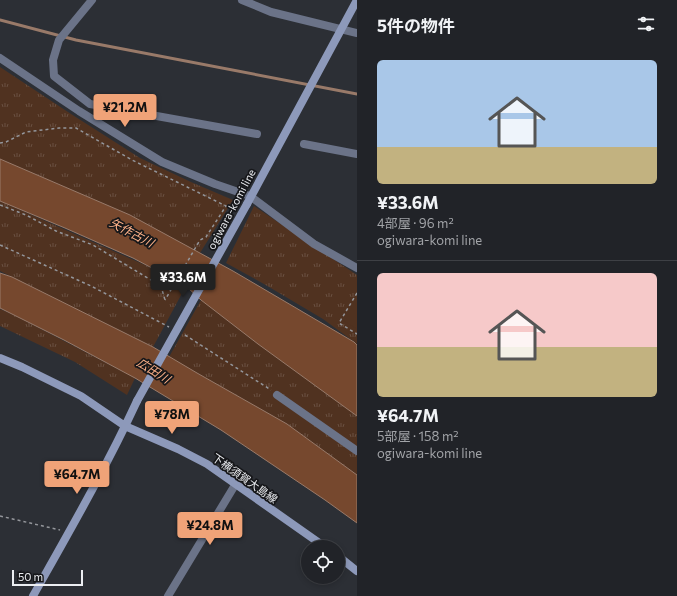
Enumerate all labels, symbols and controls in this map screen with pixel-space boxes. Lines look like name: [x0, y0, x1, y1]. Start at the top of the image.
icon: filters: [635, 13, 657, 35]
text: 5件の物件: [377, 15, 455, 36]
icon: home: [481, 86, 553, 158]
pin: ¥21.2M: [92, 94, 158, 128]
text: ¥21.2M: [102, 99, 148, 115]
street label: ogiwara-komi line: [204, 166, 258, 251]
text: ¥33.6M: [377, 192, 439, 213]
water label: 矢作古川: [108, 215, 158, 250]
text: 4部屋 · 96 m²: [377, 215, 454, 231]
text: ogiwara-komi line: [377, 232, 482, 248]
pin: ¥33.6M: [150, 264, 216, 298]
text: ¥33.6M: [159, 269, 207, 285]
icon: home: [481, 299, 553, 371]
water label: 広田川: [135, 355, 175, 387]
pin: ¥78M: [148, 401, 196, 435]
text: ¥64.7M: [377, 405, 439, 426]
text: ¥78M: [154, 406, 190, 422]
text: 5部屋 · 158 m²: [377, 428, 459, 444]
text: ogiwara-komi line: [377, 445, 482, 461]
street label: 下横須賀大島線: [210, 451, 280, 505]
pin: ¥64.7M: [44, 461, 110, 495]
text: ¥64.7M: [53, 466, 101, 482]
pin: ¥24.8M: [177, 512, 243, 546]
text: ¥24.8M: [186, 517, 234, 533]
map controls: [301, 540, 345, 584]
button: locate: [301, 540, 345, 584]
scale bar: [12, 568, 83, 587]
text: 50 m: [18, 570, 43, 583]

